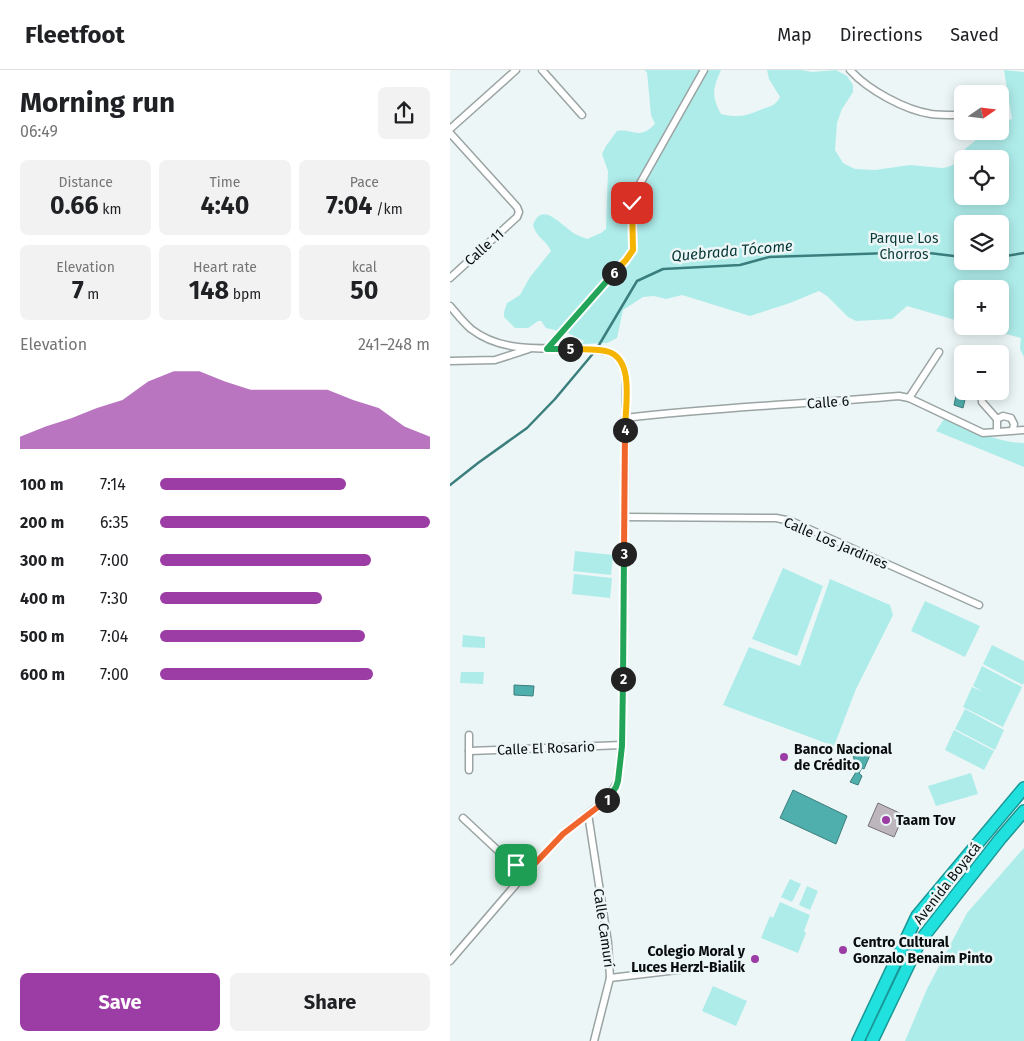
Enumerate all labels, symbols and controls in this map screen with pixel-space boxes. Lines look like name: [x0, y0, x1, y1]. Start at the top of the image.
text: Fleetfoot: [25, 21, 125, 49]
text: Map: [777, 24, 812, 46]
text: Directions: [840, 24, 922, 46]
text: Saved: [950, 24, 999, 46]
north arrow: [954, 85, 1009, 140]
map controls: [954, 85, 1009, 400]
text: Morning run: [20, 86, 175, 119]
button: share: [378, 87, 430, 139]
text: 06:49: [20, 122, 58, 141]
button: locate: [954, 150, 1009, 205]
text: Distance: [59, 174, 113, 191]
text: Time: [210, 174, 240, 191]
text: Pace: [350, 174, 379, 191]
pin: [611, 182, 653, 224]
icon: check: [618, 189, 646, 217]
text: 0.66: [50, 191, 99, 221]
text: 4:40: [201, 191, 249, 221]
text: 7:04: [326, 191, 372, 221]
text: km: [99, 201, 121, 218]
text: /km: [372, 201, 403, 218]
button: layers: [954, 215, 1009, 270]
street label: Calle 11: [461, 225, 507, 269]
park label: Parque Los Chorros: [869, 230, 939, 263]
water label: Quebrada Tócome: [671, 237, 794, 265]
text: Elevation: [56, 259, 115, 276]
text: Heart rate: [193, 259, 257, 276]
text: kcal: [352, 259, 377, 276]
pin: 6: [602, 260, 626, 286]
text: 6: [611, 265, 618, 282]
text: 7: [72, 276, 84, 306]
text: 148: [189, 276, 229, 306]
text: 50: [350, 276, 378, 306]
button: +: [954, 280, 1009, 335]
text: m: [84, 286, 99, 303]
text: bpm: [229, 286, 261, 303]
text: Elevation: [20, 335, 87, 354]
text: 241–248 m: [358, 335, 430, 354]
pin: 5: [558, 336, 582, 362]
text: 5: [567, 341, 574, 358]
button: −: [954, 345, 1009, 400]
street label: Calle 6: [806, 393, 850, 412]
pin: 4: [612, 418, 638, 442]
text: 4: [622, 422, 629, 439]
text: 100 m: [20, 475, 63, 494]
text: 7:14: [100, 475, 126, 494]
text: 200 m: [20, 513, 64, 532]
text: 6:35: [100, 513, 129, 532]
street label: Calle Los Jardines: [781, 514, 891, 573]
pin: 3: [612, 542, 636, 566]
text: 3: [621, 546, 628, 563]
text: 300 m: [20, 551, 64, 570]
text: 7:00: [100, 551, 129, 570]
text: 400 m: [20, 589, 65, 608]
text: 7:30: [100, 589, 128, 608]
text: 500 m: [20, 627, 65, 646]
text: 7:04: [100, 627, 128, 646]
text: 600 m: [20, 665, 65, 684]
text: 7:00: [100, 665, 129, 684]
pin: 2: [610, 666, 636, 692]
text: 2: [620, 671, 627, 688]
street label: Calle El Rosario: [497, 738, 595, 759]
place label: Banco Nacional de Crédito: [794, 741, 893, 774]
marker: Banco Nacional de Crédito: [778, 751, 790, 763]
pin: 1: [594, 788, 620, 812]
text: 1: [604, 792, 611, 809]
place label: Taam Tov: [896, 812, 956, 829]
marker: Taam Tov: [880, 814, 892, 826]
street label: Avenida Boyacá: [910, 839, 985, 928]
pin: [495, 844, 537, 886]
icon: arrive: [502, 851, 530, 879]
street label: Calle Camurí: [590, 888, 617, 969]
place label: Centro Cultural Gonzalo Benaim Pinto: [853, 934, 993, 967]
place label: Colegio Moral y Luces Herzl-Bialik: [631, 943, 746, 976]
marker: Centro Cultural Gonzalo Benaim Pinto: [837, 944, 849, 956]
marker: Colegio Moral y Luces Herzl-Bialik: [749, 953, 761, 965]
button: Save: [20, 973, 220, 1031]
button: Share: [230, 973, 430, 1031]

